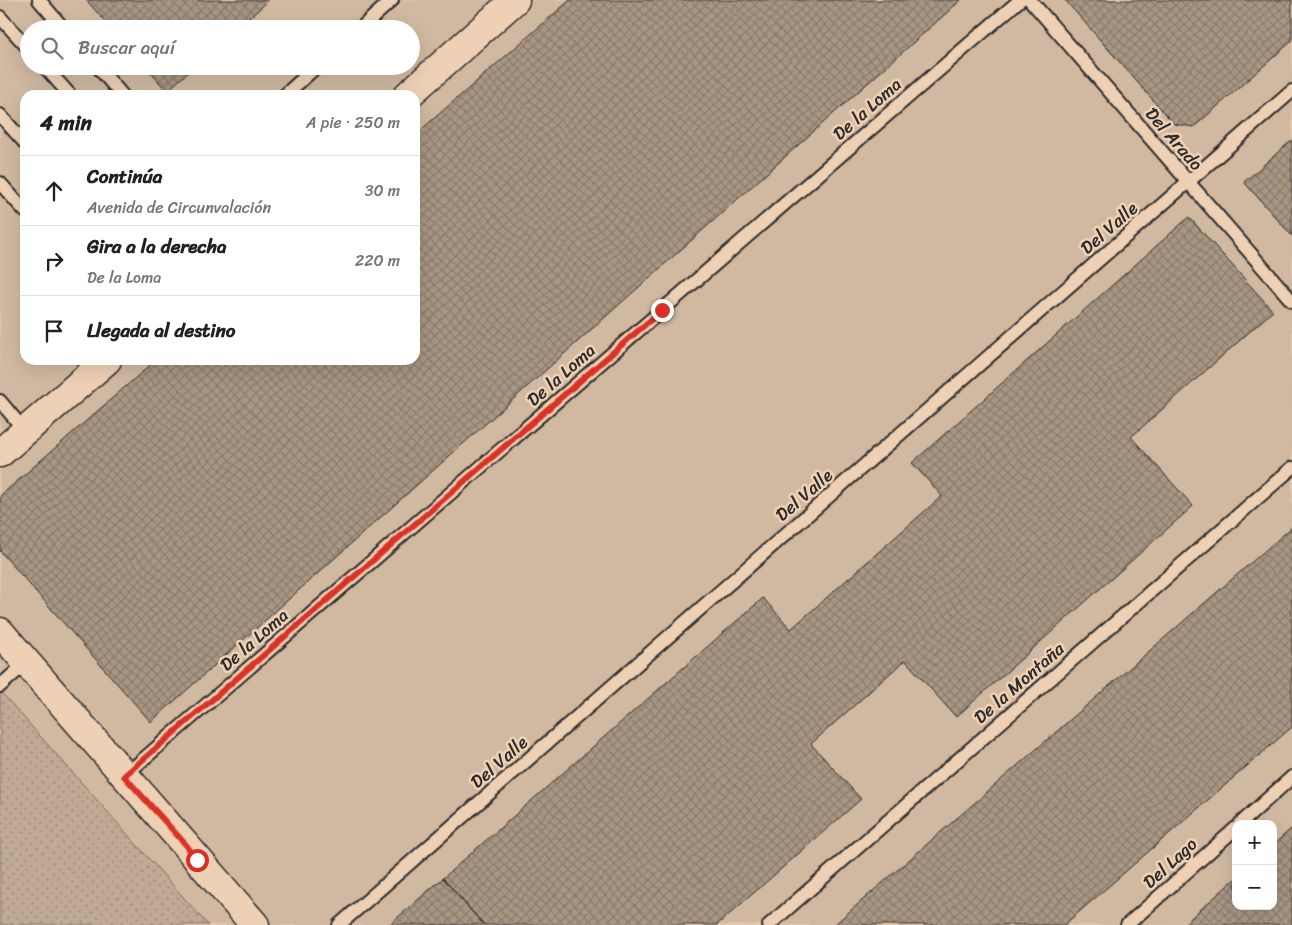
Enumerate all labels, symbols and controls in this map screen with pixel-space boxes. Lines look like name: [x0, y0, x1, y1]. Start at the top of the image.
search box: [20, 20, 420, 75]
text: Buscar aquí: [78, 31, 175, 64]
icon: search: [38, 34, 66, 62]
street label: De la Loma: [825, 69, 909, 149]
street label: Del Arado: [1137, 100, 1211, 178]
text: 4 min: [40, 104, 92, 142]
text: A pie · 250 m: [306, 108, 400, 137]
text: Continúa: [87, 160, 162, 193]
text: 30 m: [365, 176, 400, 205]
icon: ahead: [40, 177, 68, 205]
text: Avenida de Circunvalación: [87, 193, 271, 222]
street label: Del Valle: [1073, 193, 1146, 263]
text: Gira a la derecha: [87, 230, 226, 263]
text: 220 m: [355, 246, 400, 275]
icon: right: [40, 247, 68, 275]
text: De la Loma: [87, 263, 161, 292]
route end: [651, 299, 674, 322]
text: Llegada al destino: [87, 314, 236, 347]
icon: arrive: [40, 317, 68, 345]
street label: De la Loma: [519, 335, 603, 415]
street label: Del Valle: [768, 460, 841, 530]
street label: De la Loma: [212, 600, 296, 680]
street label: De la Montaña: [966, 633, 1073, 732]
street label: Del Valle: [463, 727, 536, 797]
map controls: [1232, 820, 1277, 910]
button: +: [1232, 820, 1277, 865]
street label: Del Lago: [1135, 829, 1205, 897]
route start: [186, 849, 209, 872]
button: −: [1232, 865, 1277, 910]

